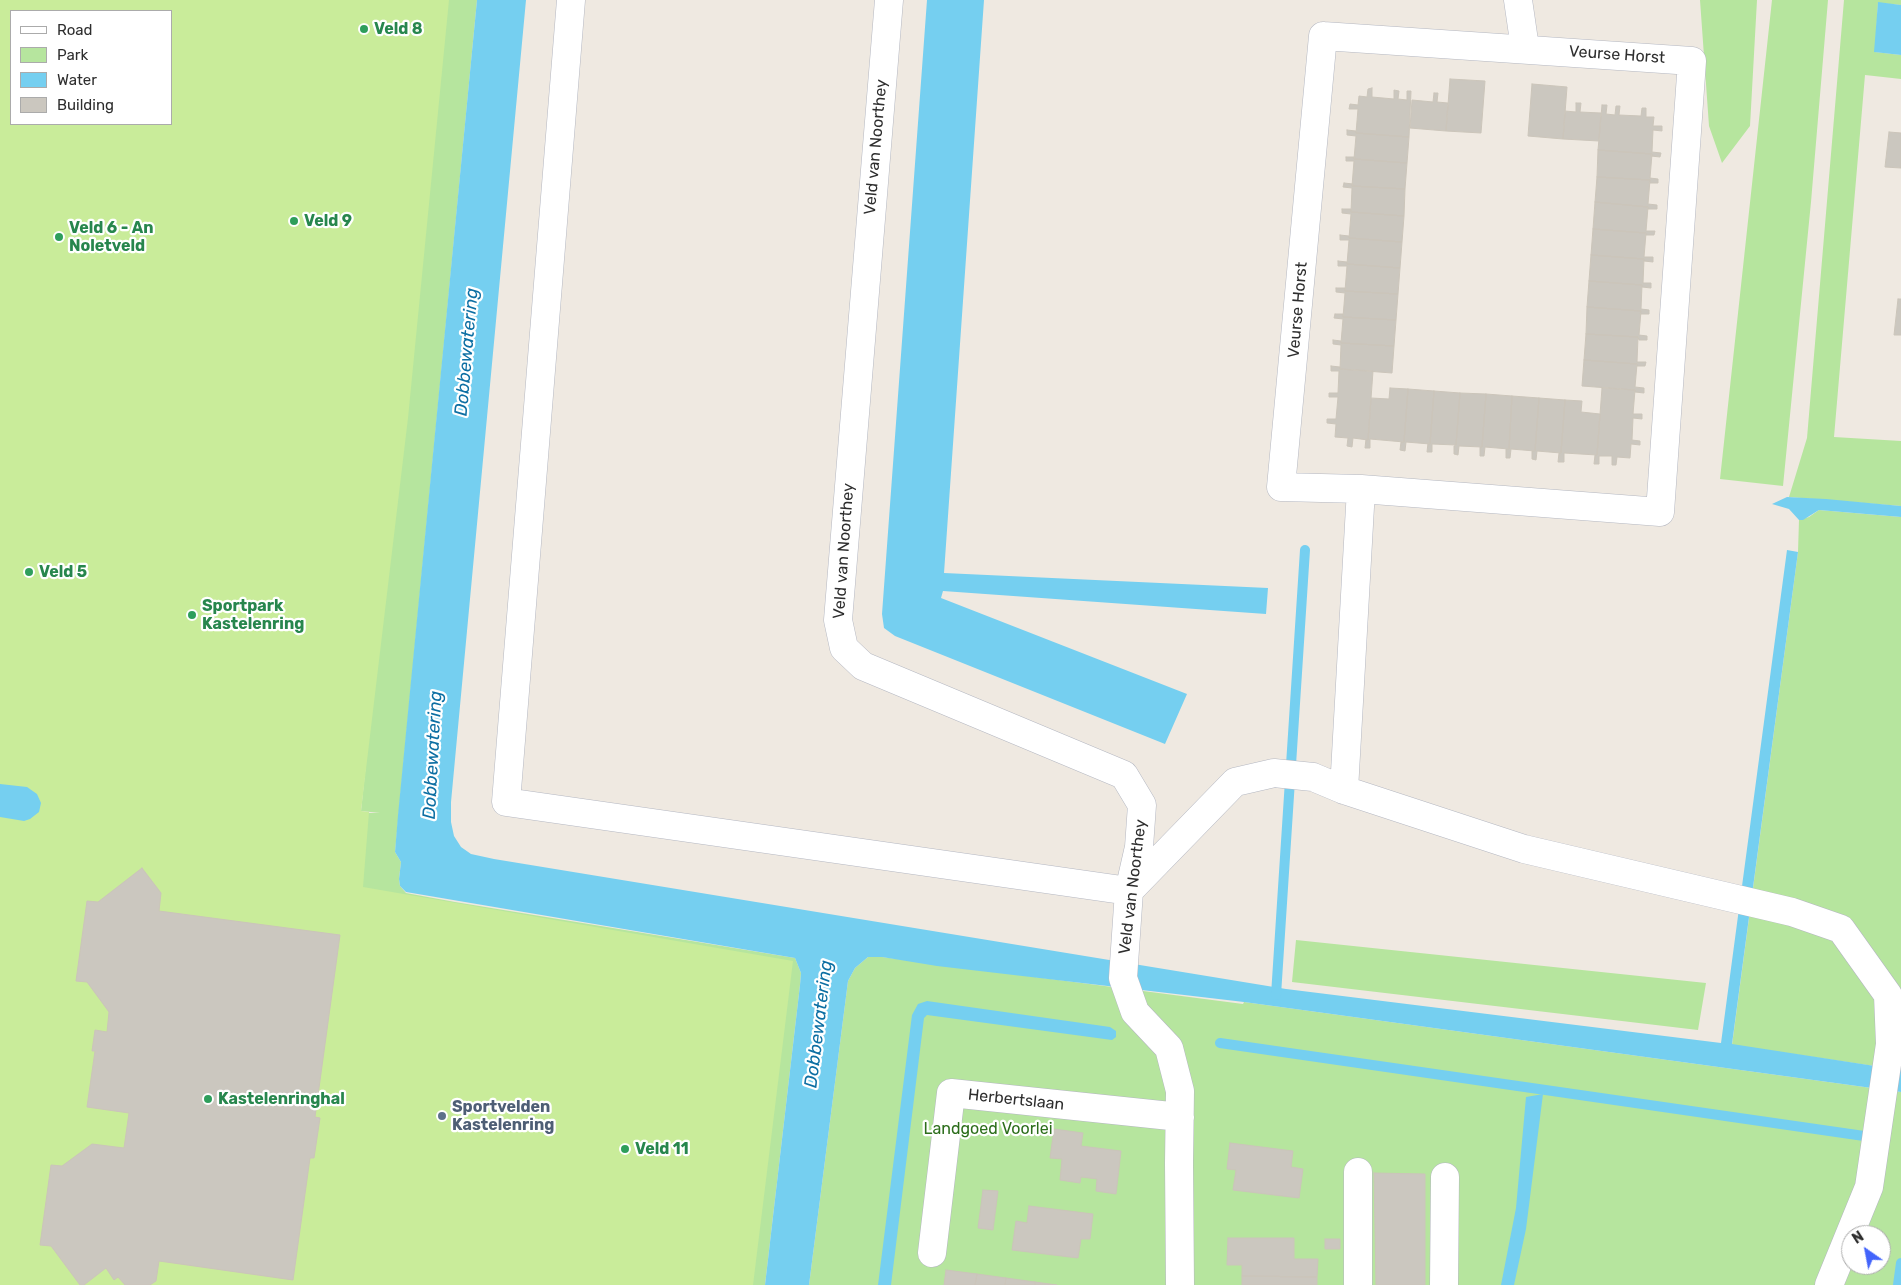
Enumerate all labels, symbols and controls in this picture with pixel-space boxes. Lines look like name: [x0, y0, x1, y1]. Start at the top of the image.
legend: [10, 10, 172, 125]
place label: Veld 8: [374, 19, 423, 39]
text: Road: [57, 21, 93, 39]
marker: Veld 8: [358, 23, 370, 35]
street label: Veurse Horst: [1568, 42, 1666, 68]
text: Park: [57, 46, 88, 64]
text: Water: [57, 71, 97, 89]
street label: Veld van Noorthey: [861, 78, 891, 216]
text: Building: [57, 96, 114, 114]
place label: Veld 9: [304, 211, 352, 231]
marker: Veld 9: [288, 215, 300, 227]
place label: Veld 6 - An Noletveld: [69, 218, 153, 256]
marker: Veld 6 - An Noletveld: [53, 231, 65, 243]
street label: Veurse Horst: [1284, 261, 1312, 359]
water label: Dobbewatering: [451, 287, 483, 417]
street label: Veld van Noorthey: [830, 483, 858, 619]
place label: Veld 5: [39, 562, 87, 582]
marker: Veld 5: [23, 566, 35, 578]
place label: Sportpark Kastelenring: [202, 596, 304, 634]
marker: Sportpark Kastelenring: [186, 609, 198, 621]
water label: Dobbewatering: [419, 690, 447, 820]
street label: Veld van Noorthey: [1115, 818, 1151, 956]
water label: Dobbewatering: [800, 959, 838, 1089]
street label: Herbertslaan: [967, 1085, 1065, 1115]
place label: Kastelenringhal: [218, 1089, 345, 1109]
marker: Kastelenringhal: [202, 1093, 214, 1105]
place label: Sportvelden Kastelenring: [452, 1097, 554, 1135]
marker: Sportvelden Kastelenring: [436, 1110, 448, 1122]
park label: Landgoed Voorlei: [923, 1119, 1053, 1139]
place label: Veld 11: [635, 1139, 689, 1159]
marker: Veld 11: [619, 1143, 631, 1155]
north arrow: [1841, 1225, 1891, 1275]
text: N: [1849, 1228, 1867, 1248]

